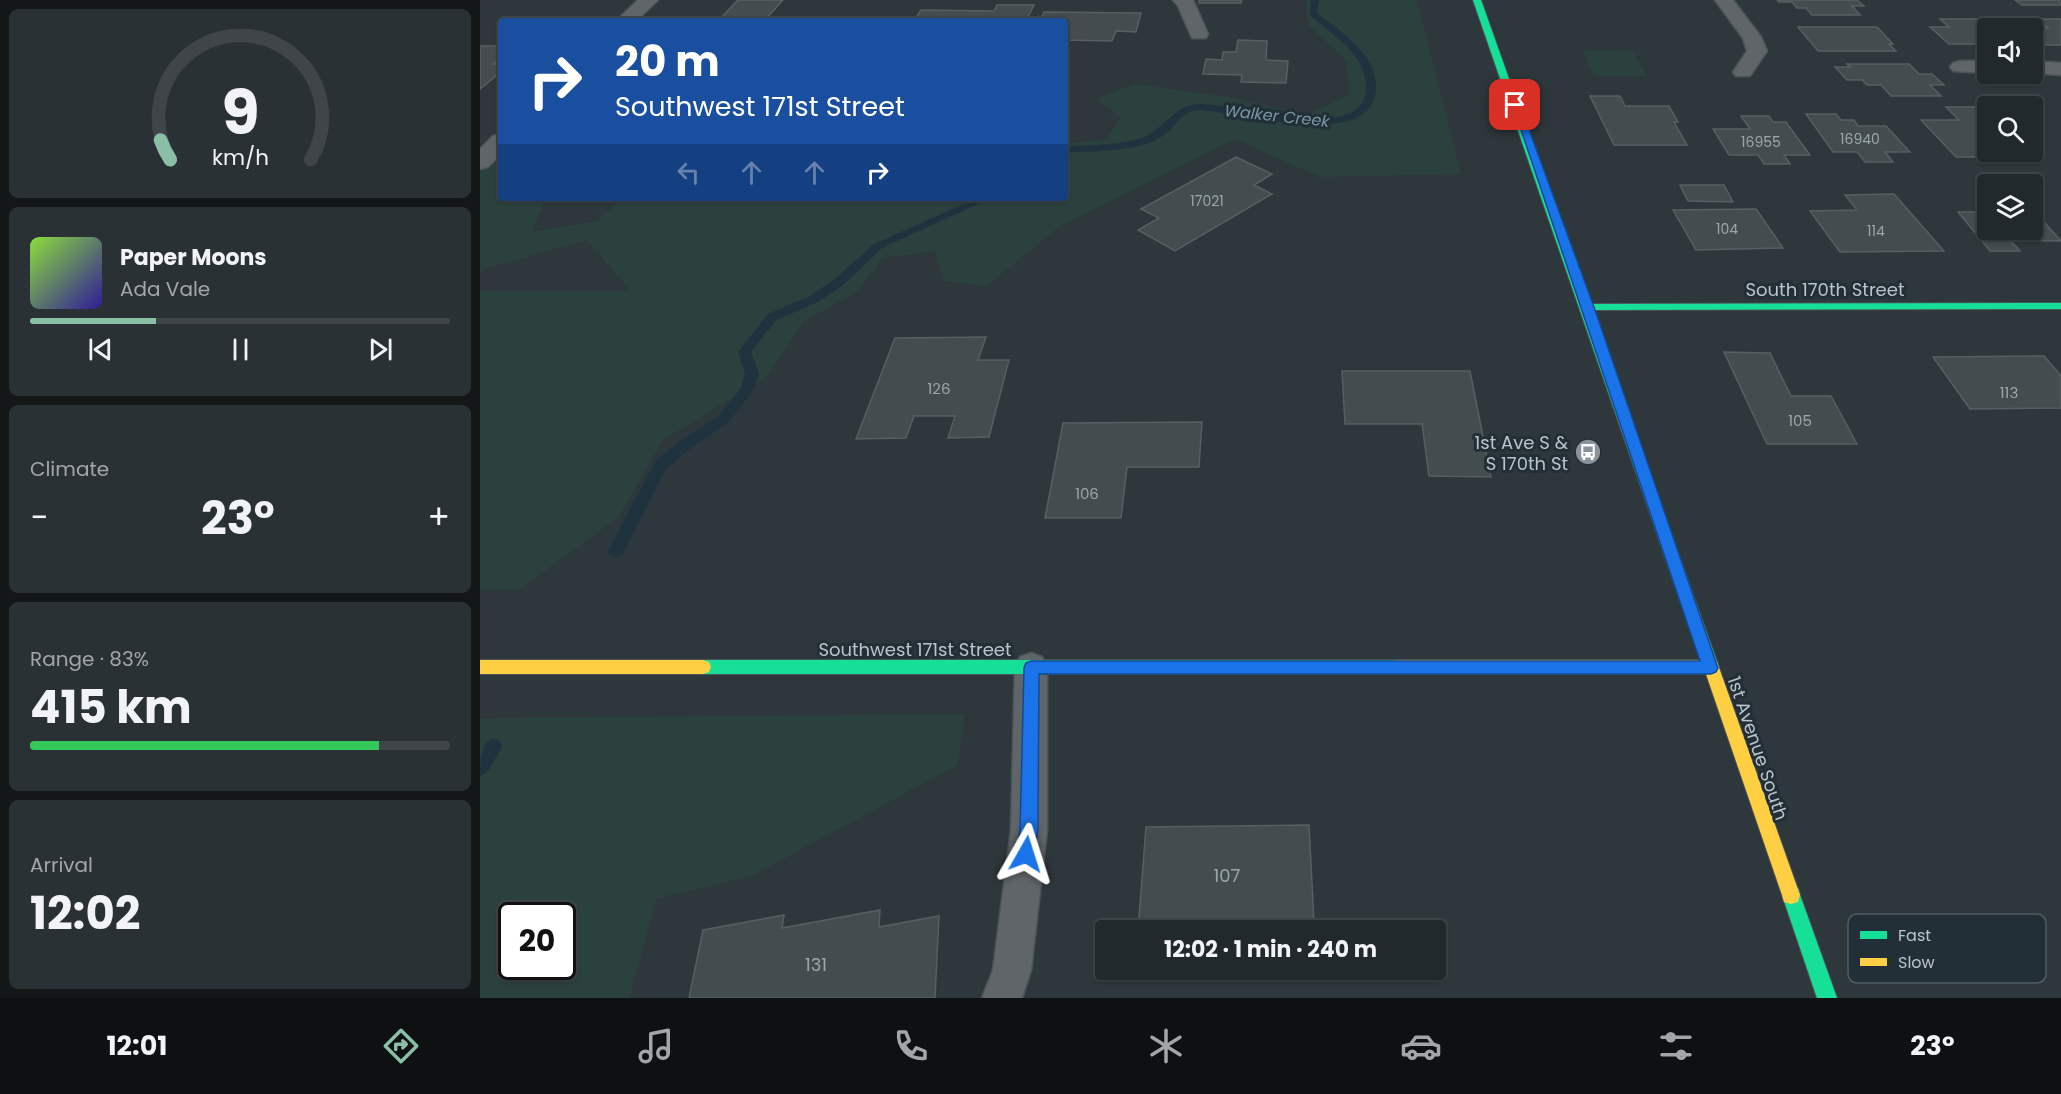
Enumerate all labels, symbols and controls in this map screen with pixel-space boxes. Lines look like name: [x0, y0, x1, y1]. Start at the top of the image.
map controls: [1977, 18, 2043, 240]
button: sound: [1977, 18, 2043, 84]
text: 20 m: [615, 32, 720, 91]
icon: right: [516, 42, 594, 120]
text: 9: [221, 69, 259, 157]
pin: [1489, 79, 1540, 130]
text: Southwest 171st Street: [615, 88, 905, 125]
icon: arrive: [1498, 88, 1531, 121]
button: search: [1977, 96, 2043, 162]
water label: Walker Creek: [1223, 99, 1331, 133]
house number: 16940: [1840, 129, 1880, 149]
house number: 16955: [1741, 132, 1781, 152]
text: km/h: [211, 143, 269, 174]
icon: left: [672, 156, 705, 189]
icon: ahead: [735, 156, 768, 189]
icon: ahead: [798, 156, 831, 189]
icon: right: [861, 156, 894, 189]
button: layers: [1977, 174, 2043, 240]
house number: 17021: [1190, 191, 1224, 211]
house number: 104: [1716, 219, 1738, 239]
house number: 114: [1867, 221, 1885, 241]
text: Paper Moons: [120, 242, 267, 273]
text: Ada Vale: [120, 275, 210, 303]
street label: South 170th Street: [1746, 277, 1904, 302]
icon: previous: [84, 333, 117, 366]
icon: pause: [224, 333, 257, 366]
icon: next: [364, 333, 397, 366]
house number: 126: [928, 378, 950, 399]
house number: 113: [2000, 382, 2018, 403]
house number: 105: [1788, 410, 1812, 431]
place label: 1st Ave S & S 170th St: [1475, 430, 1569, 476]
bus stop icon: 1st Ave S & S 170th St: [1573, 437, 1603, 467]
text: Climate: [30, 455, 109, 483]
house number: 106: [1075, 483, 1099, 504]
text: 23°: [201, 487, 275, 550]
text: −: [30, 494, 48, 541]
text: +: [427, 494, 450, 541]
street label: Southwest 171st Street: [818, 637, 1012, 662]
text: Range · 83%: [30, 645, 149, 673]
street label: 1st Avenue South: [1722, 673, 1794, 823]
text: 415 km: [30, 676, 192, 739]
position arrow: [994, 822, 1058, 886]
text: Arrival: [30, 851, 93, 879]
house number: 107: [1214, 863, 1241, 888]
text: 12:02: [30, 882, 140, 945]
speed limit sign: 20: [498, 902, 576, 980]
legend: [1848, 914, 2046, 983]
text: Fast: [1898, 924, 1931, 947]
text: 12:02 · 1 min · 240 m: [1164, 934, 1377, 965]
text: Slow: [1898, 951, 1935, 974]
house number: 131: [805, 952, 827, 977]
icon: directions: [380, 1025, 422, 1067]
icon: music: [635, 1025, 677, 1067]
icon: phone: [890, 1025, 932, 1067]
icon: climate: [1145, 1025, 1187, 1067]
icon: car: [1400, 1025, 1442, 1067]
icon: filters: [1655, 1025, 1697, 1067]
text: 12:01: [106, 1027, 167, 1064]
text: 23°: [1910, 1027, 1954, 1064]

